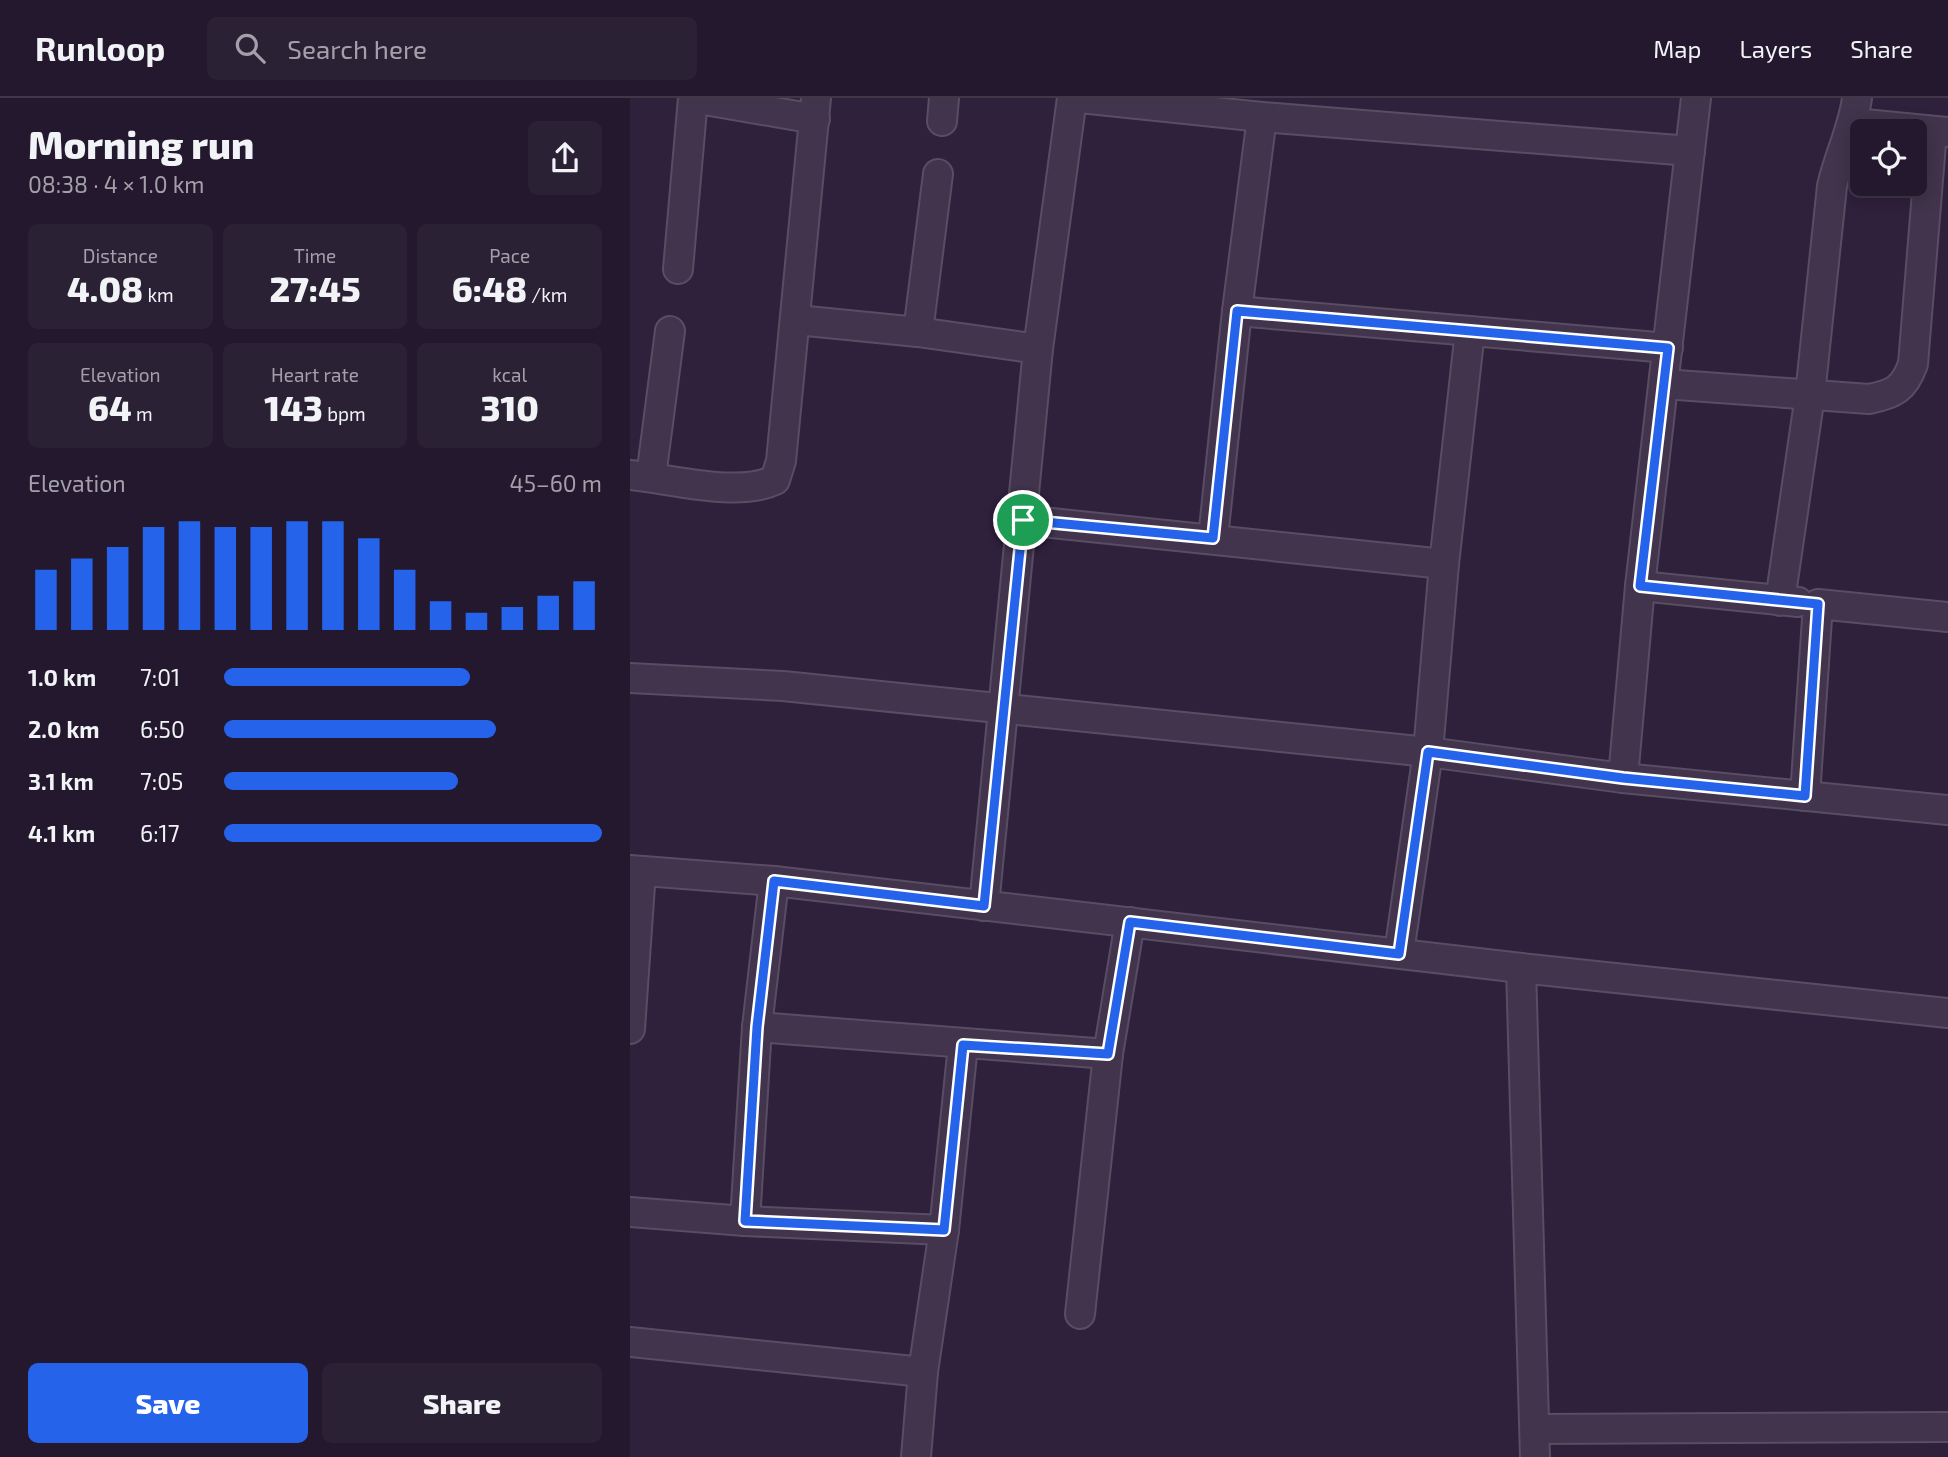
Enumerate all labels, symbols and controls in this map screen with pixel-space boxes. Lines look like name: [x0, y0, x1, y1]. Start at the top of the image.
search box: [207, 17, 697, 80]
text: Runloop: [35, 28, 165, 68]
icon: search: [231, 29, 269, 67]
text: Search here: [287, 33, 427, 64]
text: Map: [1653, 34, 1701, 63]
text: Layers: [1739, 34, 1812, 63]
text: Share: [1850, 34, 1913, 63]
map controls: [1850, 119, 1927, 196]
button: locate: [1850, 119, 1927, 196]
text: Morning run: [28, 121, 254, 167]
button: share: [528, 121, 602, 195]
text: 08:38 · 4 × 1.0 km: [28, 170, 205, 198]
text: Distance: [83, 244, 158, 267]
text: Time: [294, 244, 336, 267]
text: Pace: [489, 244, 530, 267]
text: 4.08: [67, 267, 143, 309]
text: 27:45: [269, 267, 361, 309]
text: 6:48: [452, 267, 527, 309]
text: km: [143, 283, 174, 306]
text: /km: [527, 283, 567, 306]
text: Elevation: [80, 363, 161, 386]
text: Heart rate: [271, 363, 359, 386]
text: kcal: [492, 363, 527, 386]
text: 64: [88, 386, 132, 428]
text: 143: [264, 386, 323, 428]
text: 310: [480, 386, 539, 428]
text: m: [132, 402, 153, 425]
text: bpm: [323, 402, 366, 425]
text: Elevation: [28, 469, 126, 497]
text: 45–60 m: [510, 469, 602, 497]
pin: [993, 490, 1053, 550]
icon: arrive: [1004, 501, 1042, 539]
text: 1.0 km: [28, 663, 96, 691]
text: 7:01: [140, 663, 180, 691]
text: 2.0 km: [28, 715, 100, 743]
text: 6:50: [140, 715, 185, 743]
text: 3.1 km: [28, 767, 94, 795]
text: 7:05: [140, 767, 183, 795]
text: 4.1 km: [28, 819, 95, 847]
text: 6:17: [140, 819, 180, 847]
button: Save: [28, 1363, 308, 1443]
button: Share: [322, 1363, 602, 1443]

